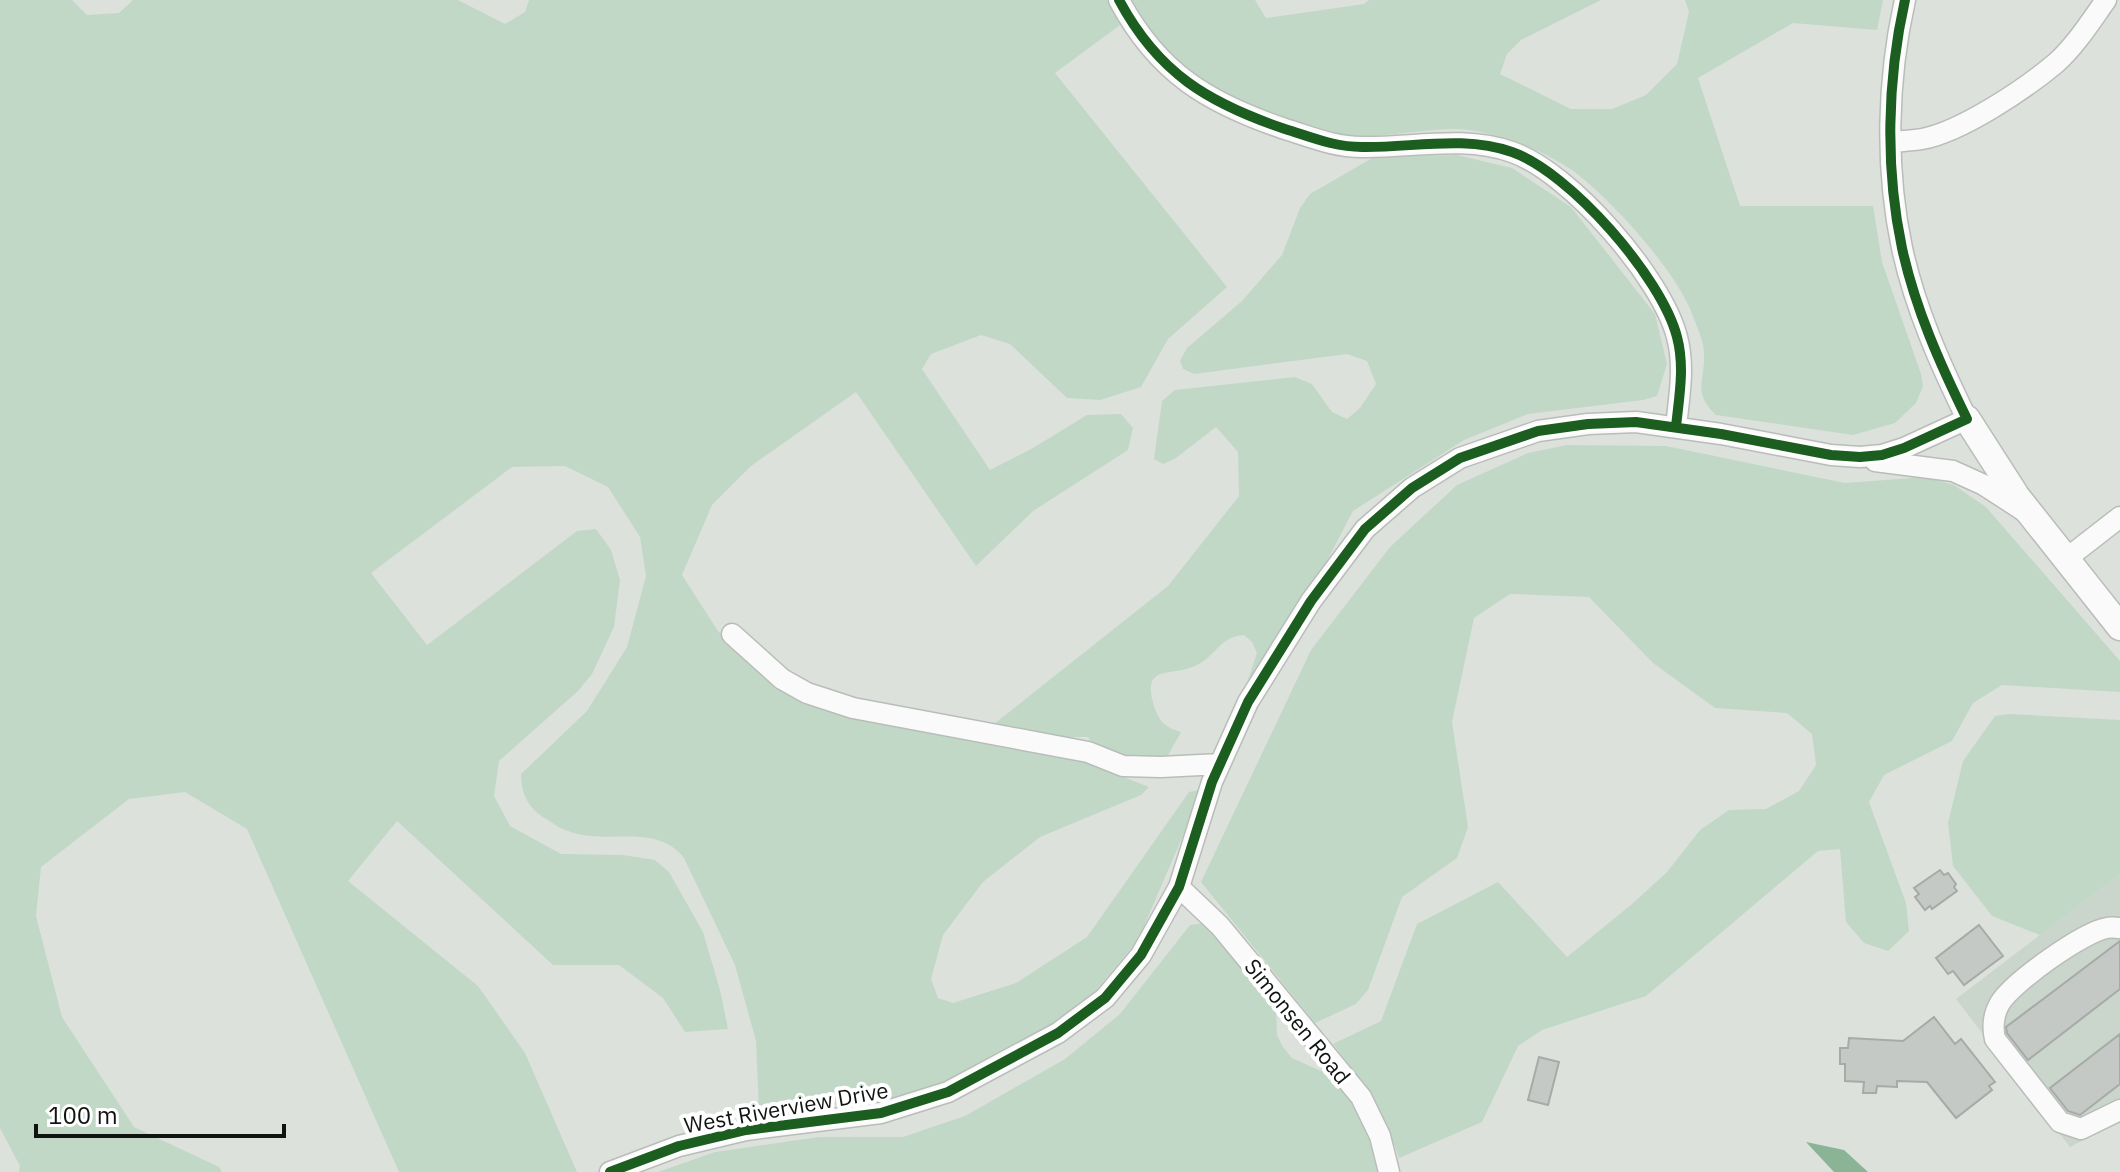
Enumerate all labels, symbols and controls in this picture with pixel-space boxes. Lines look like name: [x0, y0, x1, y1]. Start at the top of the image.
street label: Simonsen Road: [1238, 952, 1358, 1090]
street label: West Riverview Drive: [682, 1075, 890, 1139]
scale bar: [36, 1088, 284, 1138]
text: 100 m: [48, 1099, 118, 1131]

